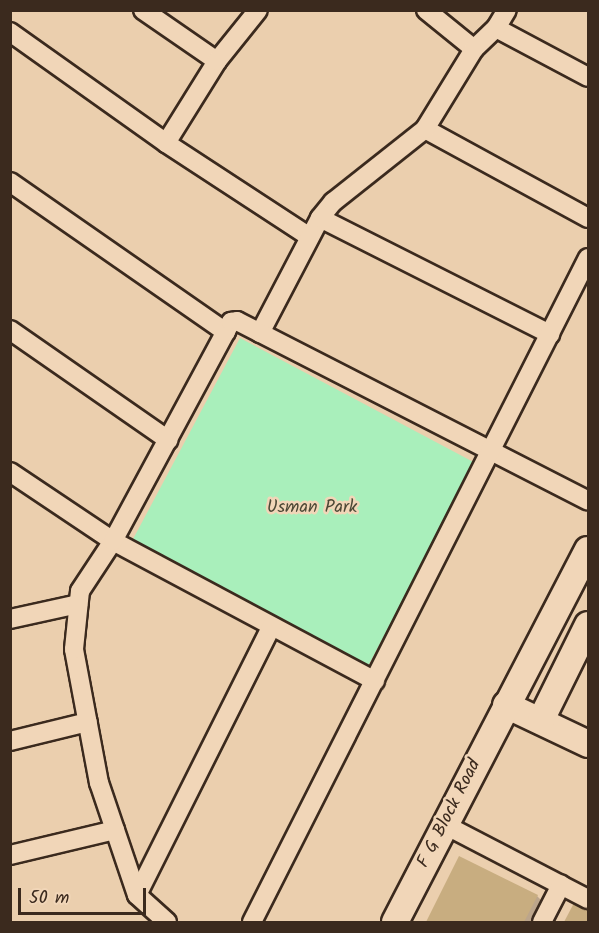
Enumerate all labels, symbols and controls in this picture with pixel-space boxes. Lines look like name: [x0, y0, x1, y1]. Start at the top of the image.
park label: Usman Park: [267, 497, 357, 519]
street label: F G Block Road: [413, 756, 487, 872]
scale bar: [21, 876, 148, 914]
text: 50 m: [29, 884, 69, 913]

